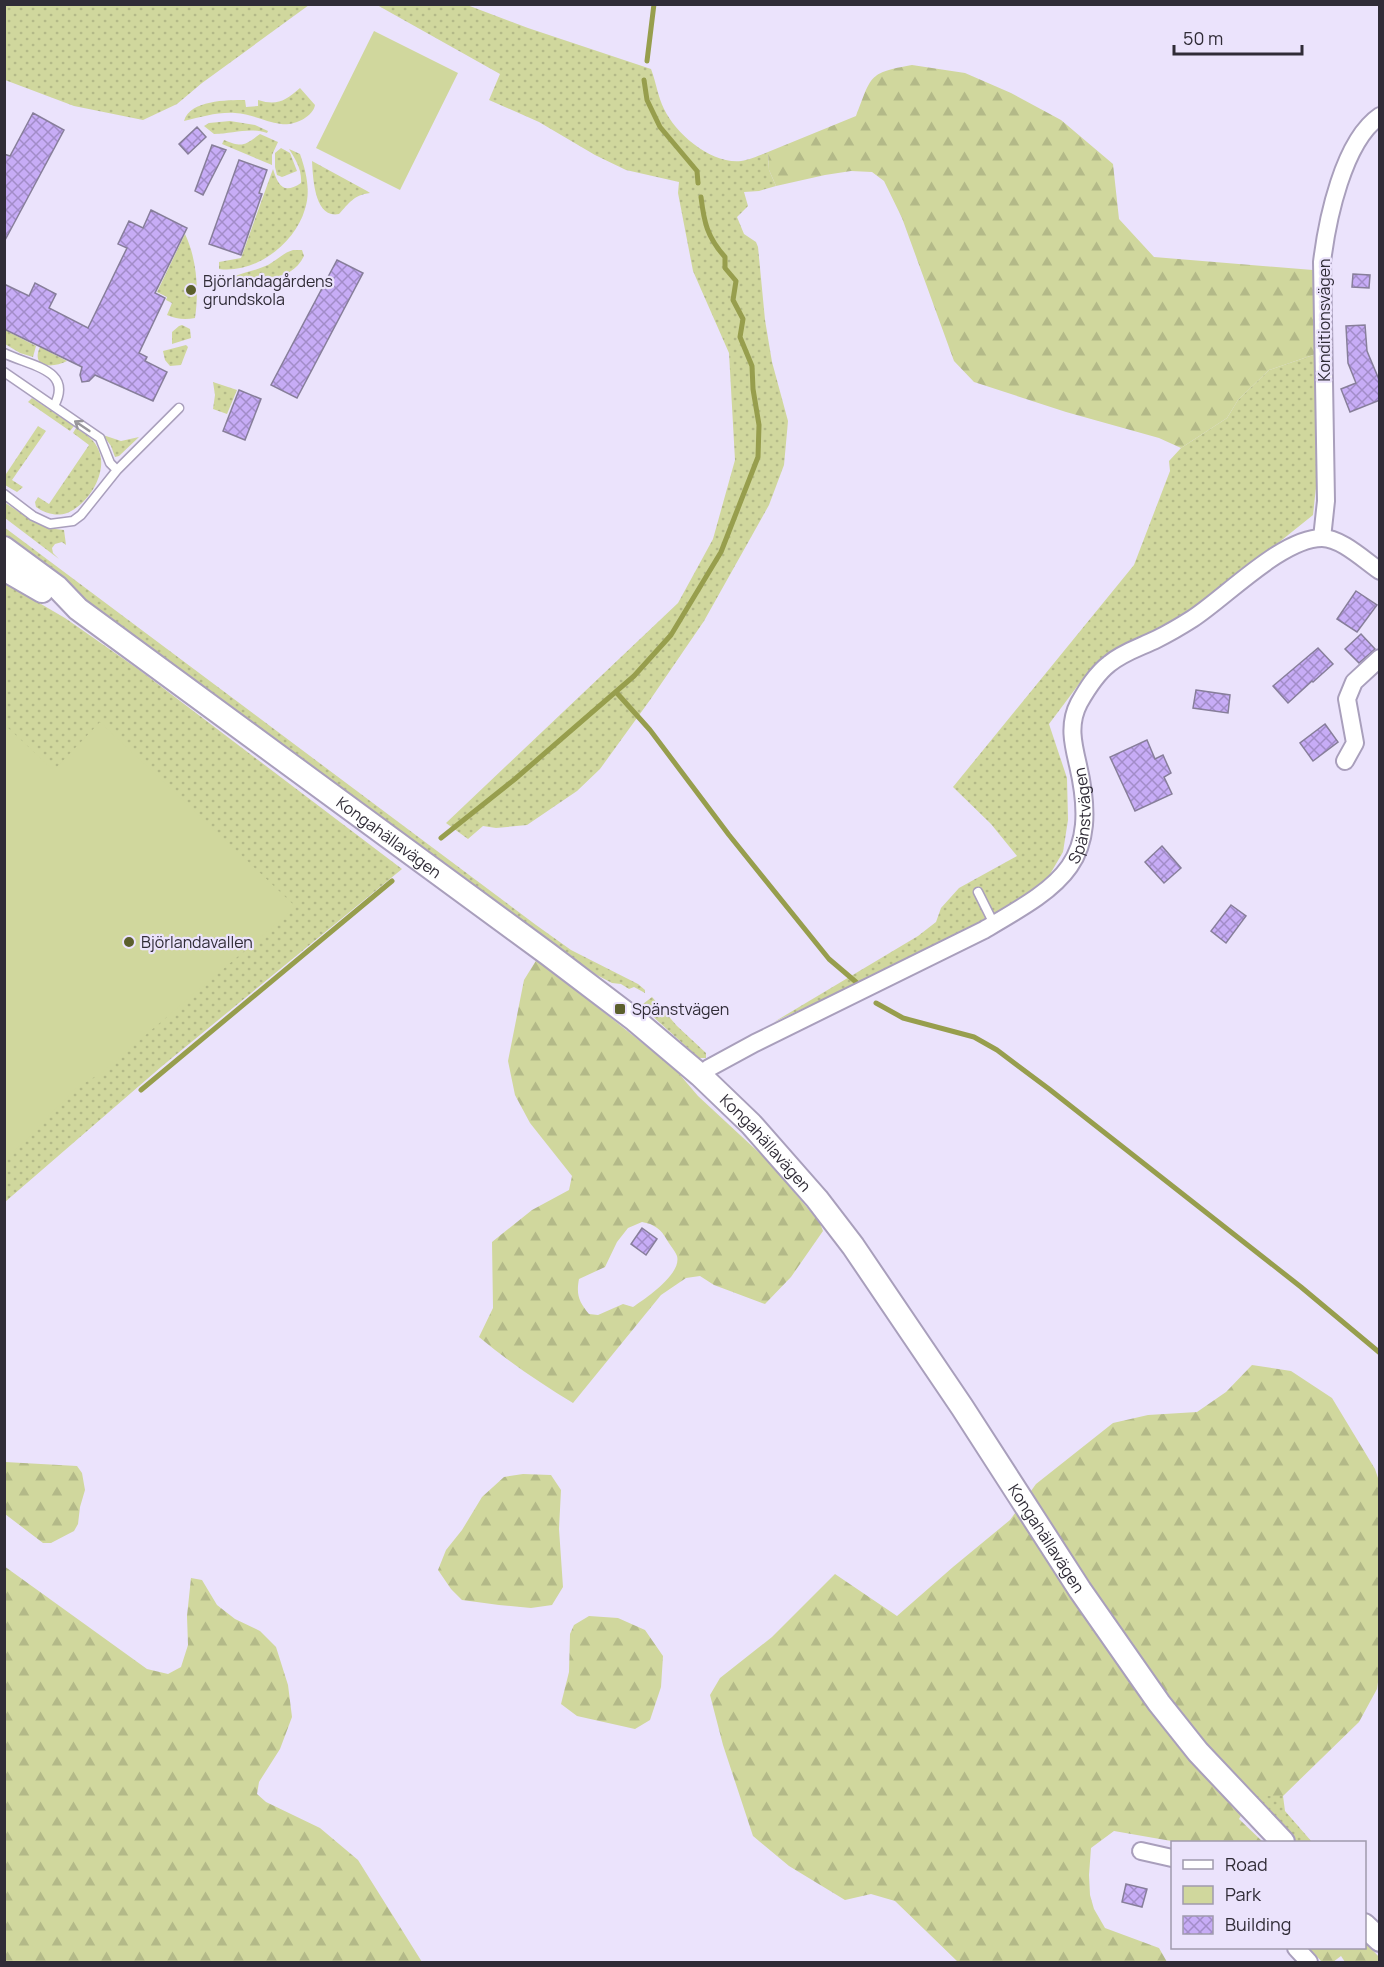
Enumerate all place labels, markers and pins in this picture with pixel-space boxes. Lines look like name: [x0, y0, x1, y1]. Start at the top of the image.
place label: Björlandagårdens grundskola: [203, 270, 333, 310]
marker: Björlandagårdens grundskola: [184, 283, 198, 297]
place label: Björlandavallen: [141, 931, 253, 953]
marker: Björlandavallen: [122, 935, 136, 949]
place label: Spänstvägen: [632, 998, 729, 1020]
marker: Spänstvägen: [613, 1002, 627, 1016]

